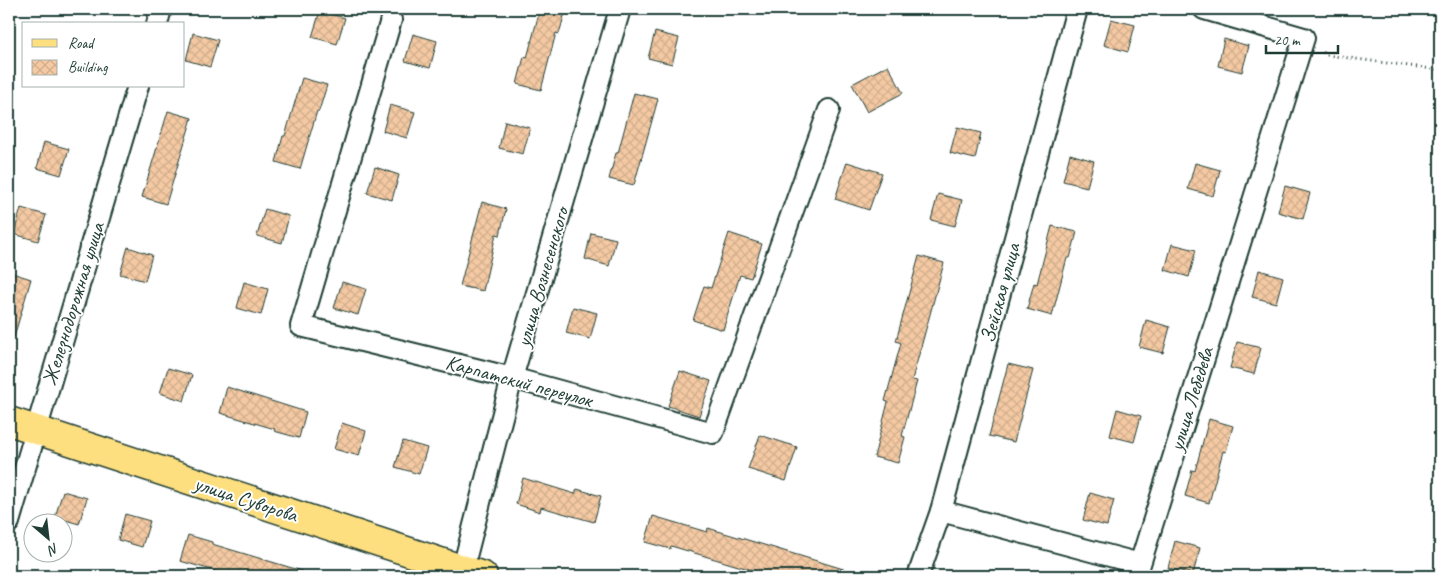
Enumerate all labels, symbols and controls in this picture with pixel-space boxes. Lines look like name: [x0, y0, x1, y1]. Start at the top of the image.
legend: [22, 22, 185, 88]
scale bar: [1266, 22, 1339, 54]
text: 20 m: [1274, 31, 1301, 50]
text: Road: [68, 34, 95, 53]
text: Building: [68, 58, 108, 77]
street label: улица Вознесенского: [509, 202, 575, 351]
street label: Железнодорожная улица: [36, 218, 111, 389]
street label: Зейская улица: [974, 239, 1026, 346]
street label: улица Лебедева: [1162, 342, 1220, 456]
street label: Карпатский переулок: [443, 349, 597, 414]
street label: улица Суворова: [189, 469, 303, 528]
north arrow: [22, 512, 72, 562]
text: N: [44, 539, 62, 560]

